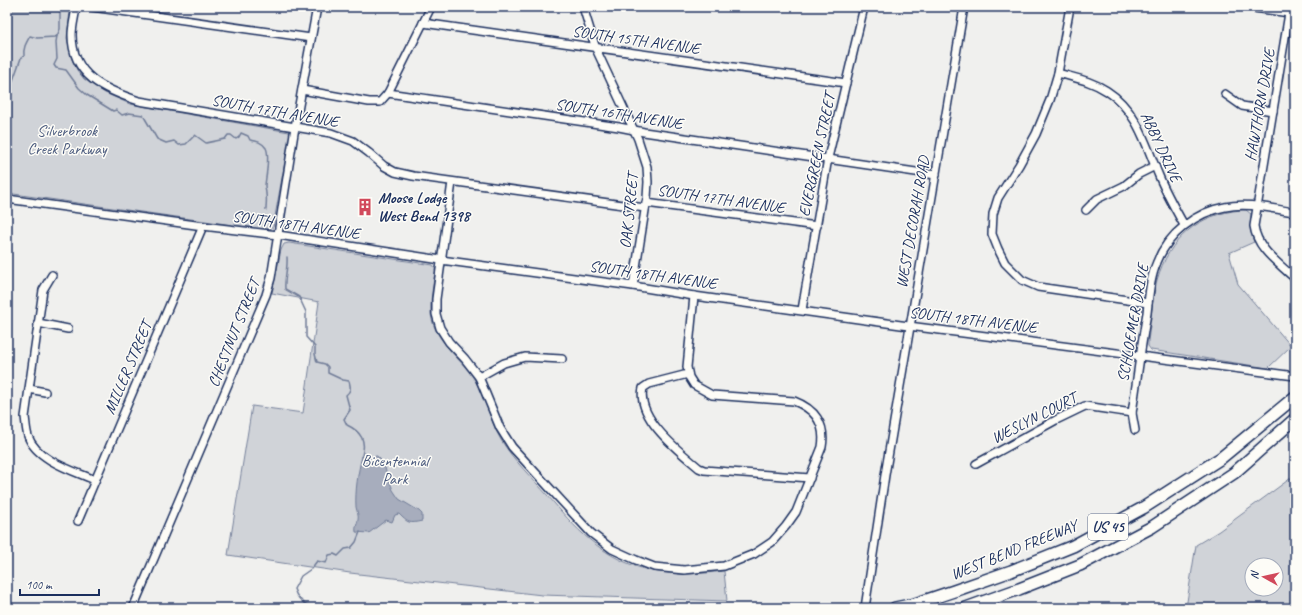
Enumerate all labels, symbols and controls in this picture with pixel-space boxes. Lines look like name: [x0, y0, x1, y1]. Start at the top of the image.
street label: SOUTH 15TH AVENUE: [571, 21, 703, 59]
street label: HAWTHORN DRIVE: [1240, 45, 1280, 163]
street label: EVERGREEN STREET: [794, 87, 841, 218]
street label: SOUTH 17TH AVENUE: [210, 90, 342, 132]
street label: SOUTH 16TH AVENUE: [554, 94, 686, 134]
street label: ABBY DRIVE: [1136, 109, 1187, 187]
park label: Silverbrook Creek Parkway: [27, 121, 108, 159]
street label: WEST DECORAH ROAD: [892, 153, 935, 289]
street label: OAK STREET: [615, 169, 643, 249]
street label: SOUTH 17TH AVENUE: [656, 180, 788, 218]
place label: Moose Lodge West Bend 1398: [378, 188, 472, 226]
building icon: Moose Lodge West Bend 1398: [355, 197, 375, 217]
street label: SOUTH 18TH AVENUE: [231, 206, 363, 244]
street label: SOUTH 18TH AVENUE: [588, 256, 720, 294]
street label: SCHLOEMER DRIVE: [1113, 260, 1154, 383]
street label: CHESTNUT STREET: [203, 273, 266, 390]
street label: SOUTH 18TH AVENUE: [908, 302, 1040, 338]
street label: MILLER STREET: [100, 315, 158, 417]
street label: WESLYN COURT: [988, 386, 1083, 448]
park label: Bicentennial Park: [362, 451, 432, 489]
street label: WEST BEND FREEWAY: [948, 514, 1083, 584]
road number: US 45: [1088, 514, 1128, 540]
north arrow: [1244, 557, 1284, 597]
text: N: [1247, 569, 1262, 580]
scale bar: [20, 571, 99, 597]
text: 100 m: [26, 577, 53, 593]

